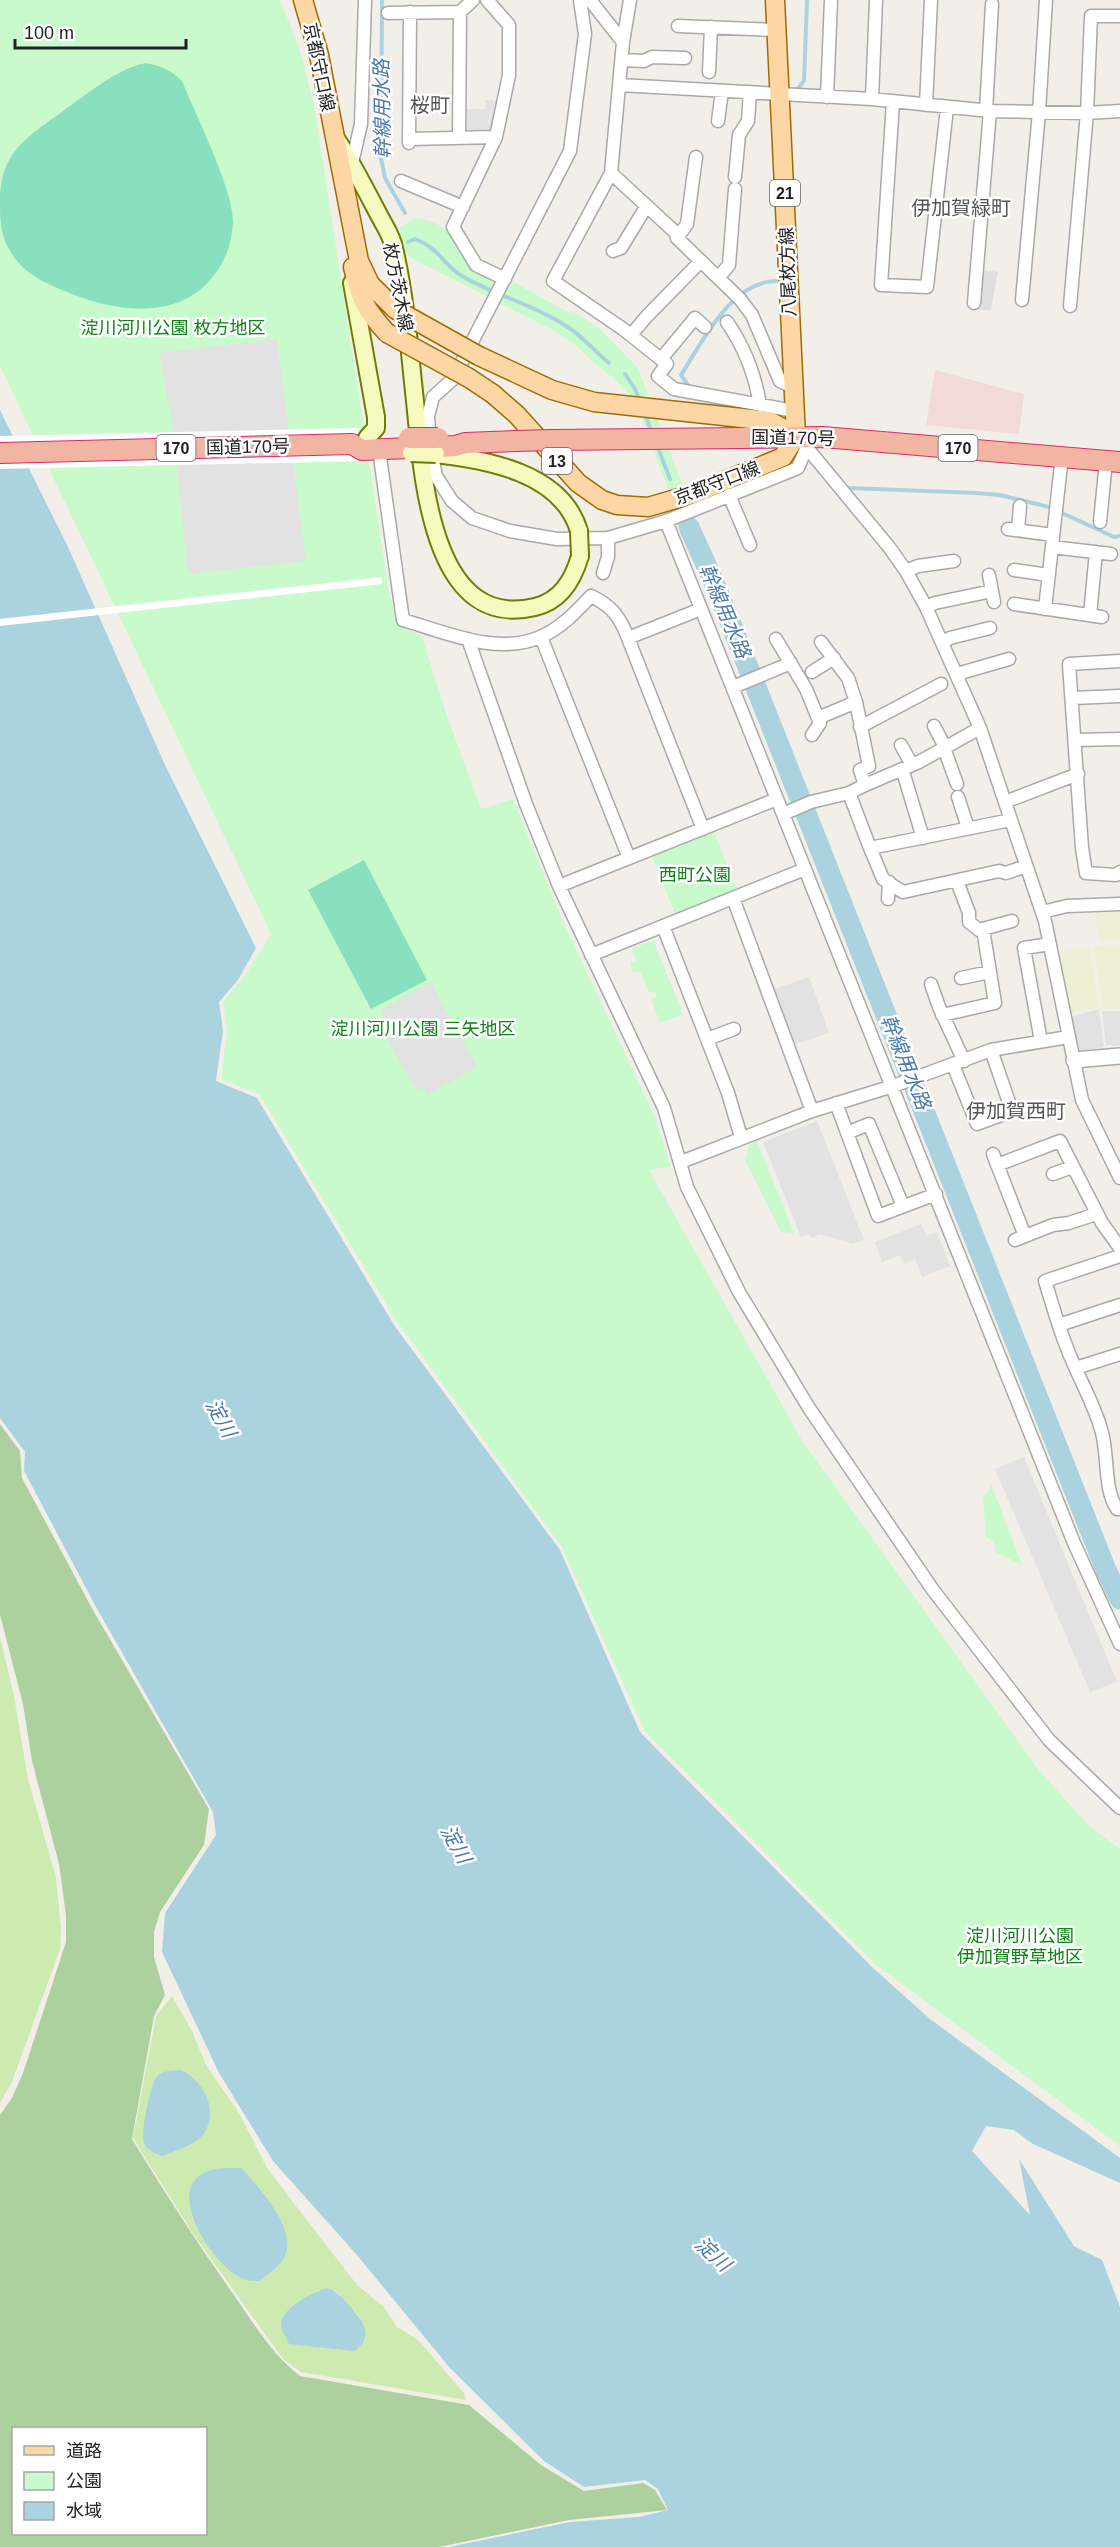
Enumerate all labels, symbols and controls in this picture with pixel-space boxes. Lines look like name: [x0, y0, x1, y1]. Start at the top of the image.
scale bar: [15, 12, 186, 50]
street label: 京都守口線: [300, 21, 338, 113]
text: 100 m: [24, 23, 74, 43]
water label: 幹線用水路: [370, 57, 394, 159]
district label: 桜町: [410, 94, 450, 116]
road number: 21: [770, 180, 800, 206]
district label: 伊加賀緑町: [911, 197, 1011, 219]
street label: 八尾枚方線: [776, 227, 800, 317]
street label: 枚方茨木線: [380, 241, 416, 333]
park label: 淀川河川公園 枚方地区: [81, 318, 266, 338]
street label: 国道170号: [751, 427, 835, 449]
road number: 170: [156, 435, 195, 461]
road number: 170: [938, 435, 978, 461]
street label: 国道170号: [206, 436, 290, 458]
road number: 13: [542, 448, 572, 474]
street label: 京都守口線: [671, 458, 763, 508]
water label: 幹線用水路: [695, 561, 755, 663]
park label: 西町公園: [659, 865, 731, 885]
water label: 幹線用水路: [877, 1012, 936, 1114]
park label: 淀川河川公園 三矢地区: [331, 1019, 516, 1039]
district label: 伊加賀西町: [966, 1100, 1066, 1122]
water label: 淀川: [202, 1395, 241, 1443]
water label: 淀川: [437, 1821, 476, 1869]
park label: 淀川河川公園 伊加賀野草地区: [957, 1926, 1083, 1967]
water label: 淀川: [691, 2232, 737, 2277]
legend: [12, 2427, 207, 2535]
text: 道路: [66, 2441, 102, 2461]
text: 公園: [66, 2471, 102, 2491]
text: 水域: [66, 2501, 102, 2521]

